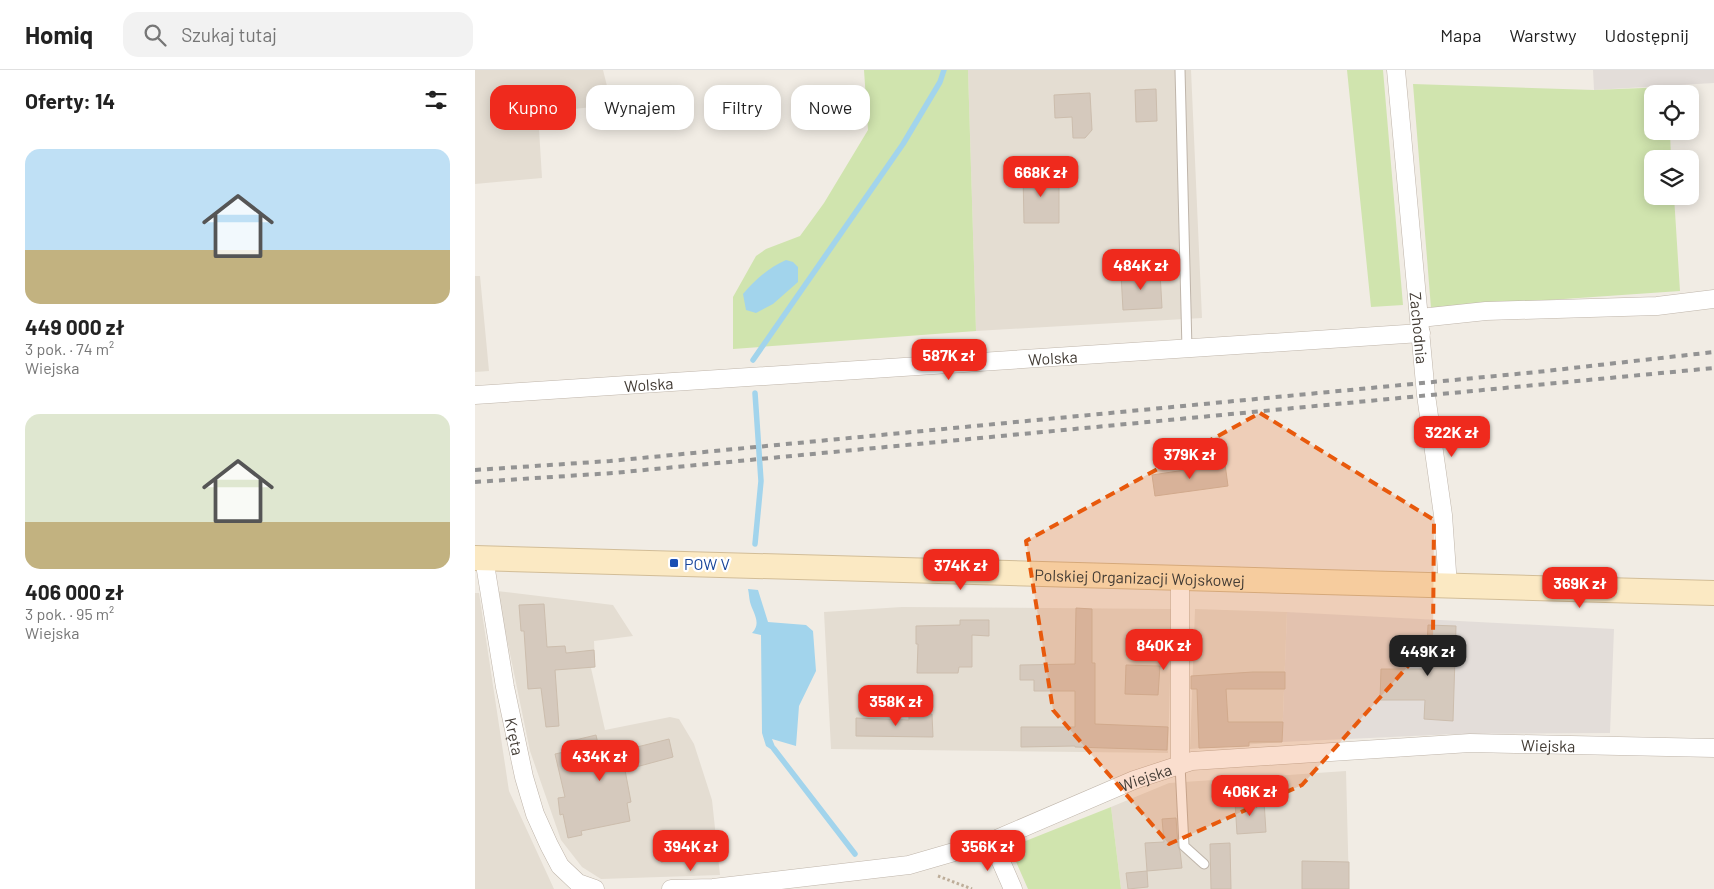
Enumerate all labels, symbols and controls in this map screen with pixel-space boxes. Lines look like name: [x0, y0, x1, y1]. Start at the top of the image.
search box: [123, 12, 473, 57]
text: Homiq: [25, 20, 93, 49]
icon: search: [141, 21, 169, 49]
text: Szukaj tutaj: [181, 23, 277, 46]
text: Mapa: [1440, 24, 1481, 46]
text: Warstwy: [1509, 24, 1577, 46]
text: Udostępnij: [1605, 24, 1689, 46]
chip: Kupno: [490, 85, 576, 130]
chip: Wynajem: [586, 85, 694, 130]
chip: Filtry: [704, 85, 781, 130]
chip: Nowe: [791, 85, 870, 130]
map controls: [1644, 85, 1699, 205]
button: locate: [1644, 85, 1699, 140]
icon: filters: [422, 86, 450, 114]
text: Oferty: 14: [25, 88, 115, 113]
button: layers: [1644, 150, 1699, 205]
pin: 668K zł: [995, 156, 1087, 198]
text: 668K zł: [1014, 162, 1068, 181]
icon: home: [193, 181, 283, 271]
pin: 484K zł: [1095, 248, 1187, 291]
text: 484K zł: [1113, 255, 1169, 274]
street label: Zachodnia: [1407, 291, 1433, 365]
text: 449 000 zł: [25, 314, 125, 339]
pin: 587K zł: [903, 338, 995, 381]
text: 3 pok. · 74 m²: [25, 339, 114, 358]
text: 587K zł: [923, 345, 975, 364]
street label: Wolska: [1027, 346, 1078, 368]
text: Wiejska: [25, 358, 79, 377]
street label: Wolska: [623, 373, 674, 395]
pin: 322K zł: [1406, 416, 1498, 458]
text: 322K zł: [1425, 422, 1479, 441]
pin: 379K zł: [1144, 438, 1236, 480]
text: 379K zł: [1164, 444, 1216, 463]
icon: home: [193, 446, 283, 536]
pin: 374K zł: [915, 548, 1007, 591]
place label: POW V: [684, 554, 730, 573]
text: 374K zł: [934, 555, 988, 574]
marker: POW V: [668, 557, 680, 569]
street label: Polskiej Organizacji Wojskowej: [1034, 564, 1245, 589]
pin: 369K zł: [1534, 566, 1626, 609]
text: 369K zł: [1553, 573, 1607, 592]
text: 406 000 zł: [25, 579, 124, 604]
text: 3 pok. · 95 m²: [25, 604, 114, 623]
text: Wiejska: [25, 623, 79, 642]
pin: 840K zł: [1118, 628, 1210, 671]
pin: 449K zł: [1382, 634, 1474, 677]
text: 840K zł: [1137, 635, 1192, 654]
text: 449K zł: [1400, 641, 1456, 660]
pin: 358K zł: [850, 684, 942, 727]
text: 358K zł: [869, 691, 923, 710]
street label: Kręta: [502, 716, 529, 757]
street label: Wiejska: [1521, 735, 1575, 755]
pin: 434K zł: [554, 740, 646, 782]
text: 434K zł: [572, 746, 628, 765]
street label: Wiejska: [1116, 759, 1174, 795]
pin: 406K zł: [1204, 774, 1296, 817]
text: 406K zł: [1223, 781, 1277, 800]
pin: 394K zł: [645, 830, 737, 872]
pin: 356K zł: [942, 830, 1034, 872]
text: 394K zł: [664, 836, 718, 855]
text: 356K zł: [961, 836, 1015, 855]

